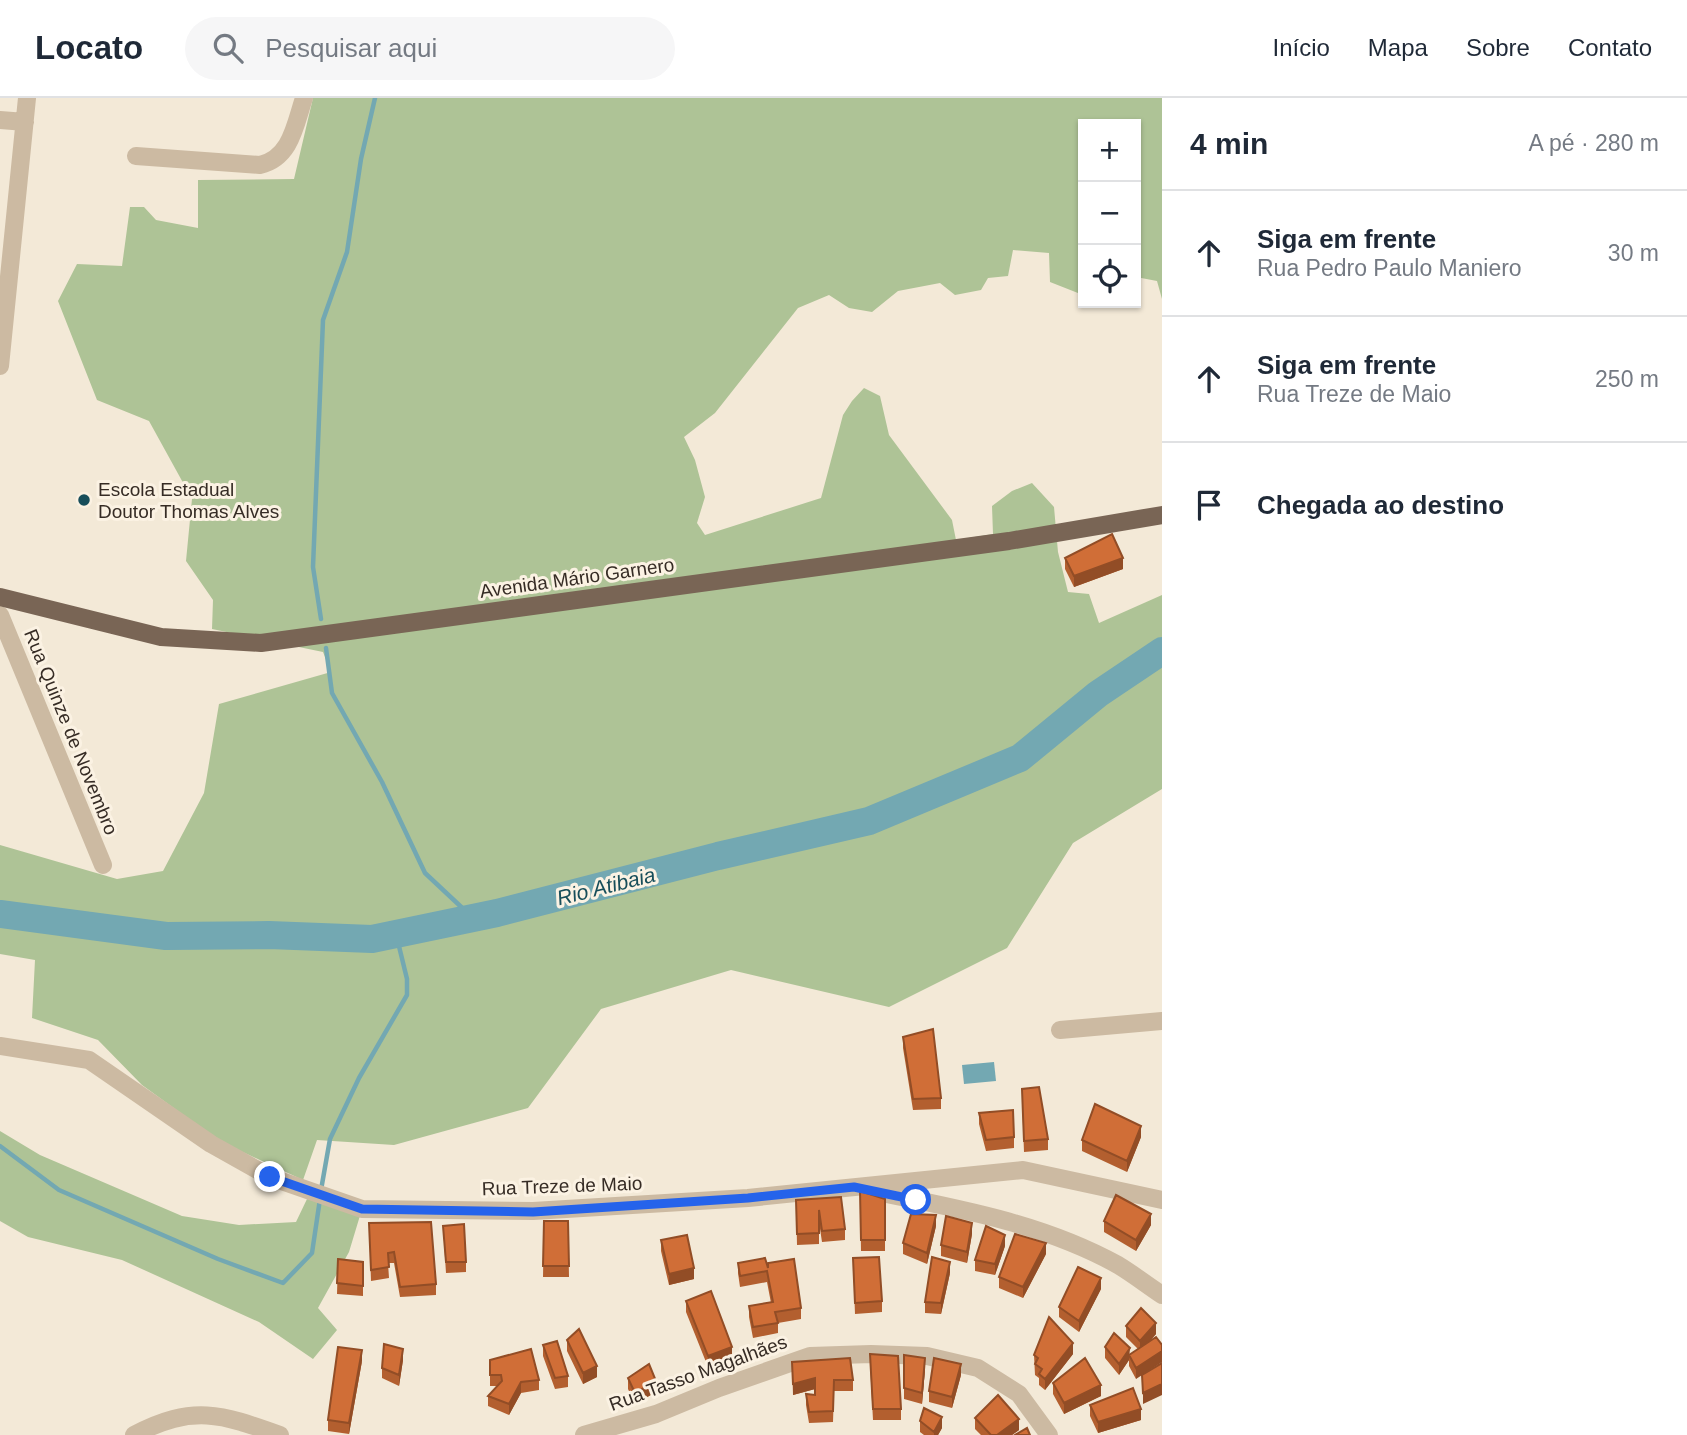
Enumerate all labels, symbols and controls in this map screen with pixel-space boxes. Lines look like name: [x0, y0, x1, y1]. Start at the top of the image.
search box: [185, 17, 675, 80]
text: Locato: [35, 29, 143, 66]
icon: search: [209, 29, 247, 67]
text: Pesquisar aqui: [265, 33, 437, 63]
text: Início: [1272, 34, 1330, 61]
text: Mapa: [1368, 34, 1428, 61]
text: Sobre: [1466, 34, 1530, 61]
text: Contato: [1568, 34, 1652, 61]
map controls: [1078, 119, 1141, 308]
button: +: [1078, 119, 1141, 182]
text: 4 min: [1190, 127, 1268, 160]
text: A pé · 280 m: [1529, 130, 1659, 156]
button: −: [1078, 182, 1141, 245]
text: Siga em frente: [1257, 224, 1436, 254]
icon: ahead: [1190, 234, 1228, 272]
text: 30 m: [1608, 240, 1659, 266]
button: locate: [1078, 245, 1141, 308]
text: Rua Pedro Paulo Maniero: [1257, 255, 1522, 281]
text: Siga em frente: [1257, 350, 1436, 380]
icon: ahead: [1190, 360, 1228, 398]
text: 250 m: [1595, 366, 1659, 392]
text: Rua Treze de Maio: [1257, 381, 1451, 407]
place label: Escola Estadual Doutor Thomas Alves: [98, 479, 279, 522]
icon: arrive: [1190, 486, 1228, 524]
text: Chegada ao destino: [1257, 490, 1504, 520]
marker: Escola Estadual Doutor Thomas Alves: [76, 492, 92, 508]
street label: Avenida Mário Garnero: [478, 554, 676, 602]
street label: Rua Quinze de Novembro: [20, 626, 122, 838]
water label: Rio Atibaia: [554, 863, 658, 909]
route end: [254, 1161, 285, 1192]
street label: Rua Treze de Maio: [481, 1173, 643, 1199]
route start: [900, 1184, 931, 1215]
street label: Rua Tasso Magalhães: [606, 1331, 790, 1415]

